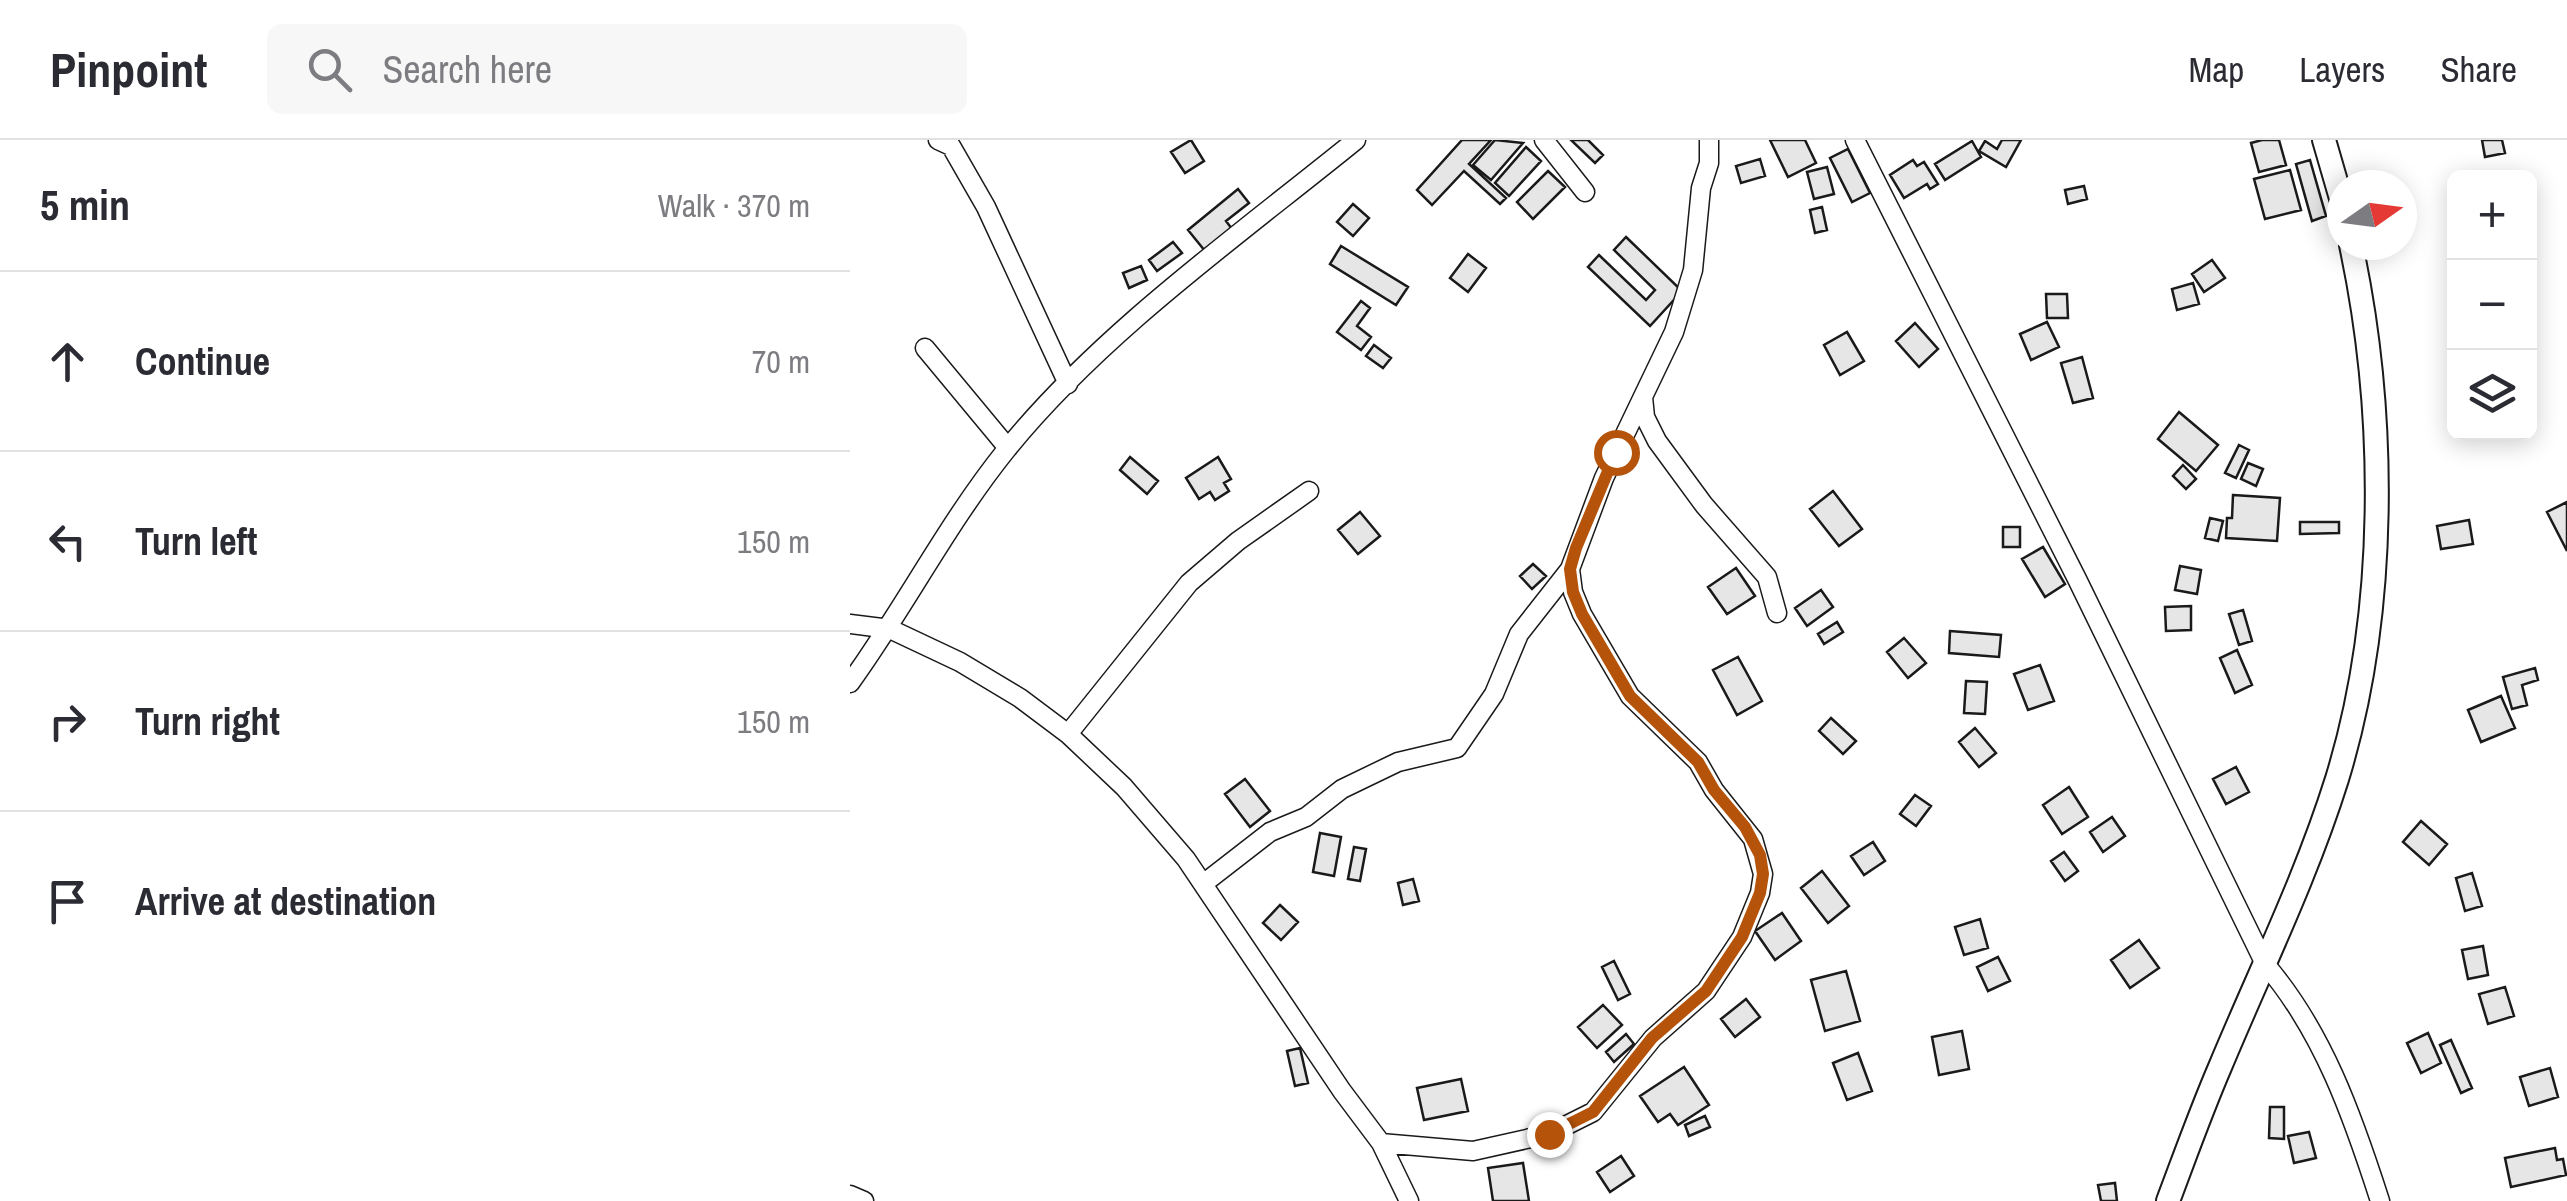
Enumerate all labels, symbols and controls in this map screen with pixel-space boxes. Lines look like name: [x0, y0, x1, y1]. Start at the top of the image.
search box: [267, 24, 967, 114]
text: Pinpoint: [50, 37, 207, 102]
icon: search: [302, 42, 357, 97]
text: Search here: [382, 44, 552, 95]
text: Map: [2188, 46, 2244, 93]
text: Layers: [2299, 46, 2385, 93]
text: Share: [2440, 46, 2517, 93]
north arrow: [2327, 170, 2417, 260]
map controls: [2447, 170, 2537, 440]
button: +: [2447, 170, 2537, 260]
text: 5 min: [40, 177, 130, 233]
text: Walk · 370 m: [658, 184, 810, 227]
button: −: [2447, 260, 2537, 350]
icon: ahead: [40, 334, 95, 389]
text: Continue: [135, 336, 270, 387]
text: 70 m: [752, 340, 810, 383]
button: layers: [2447, 350, 2537, 440]
route start: [1594, 430, 1640, 476]
icon: left: [40, 514, 95, 569]
text: Turn left: [135, 516, 257, 567]
text: 150 m: [737, 520, 810, 563]
icon: right: [40, 694, 95, 749]
text: Turn right: [135, 696, 280, 747]
text: 150 m: [737, 700, 810, 743]
icon: arrive: [40, 874, 95, 929]
text: Arrive at destination: [135, 876, 436, 927]
route end: [1527, 1112, 1573, 1158]

